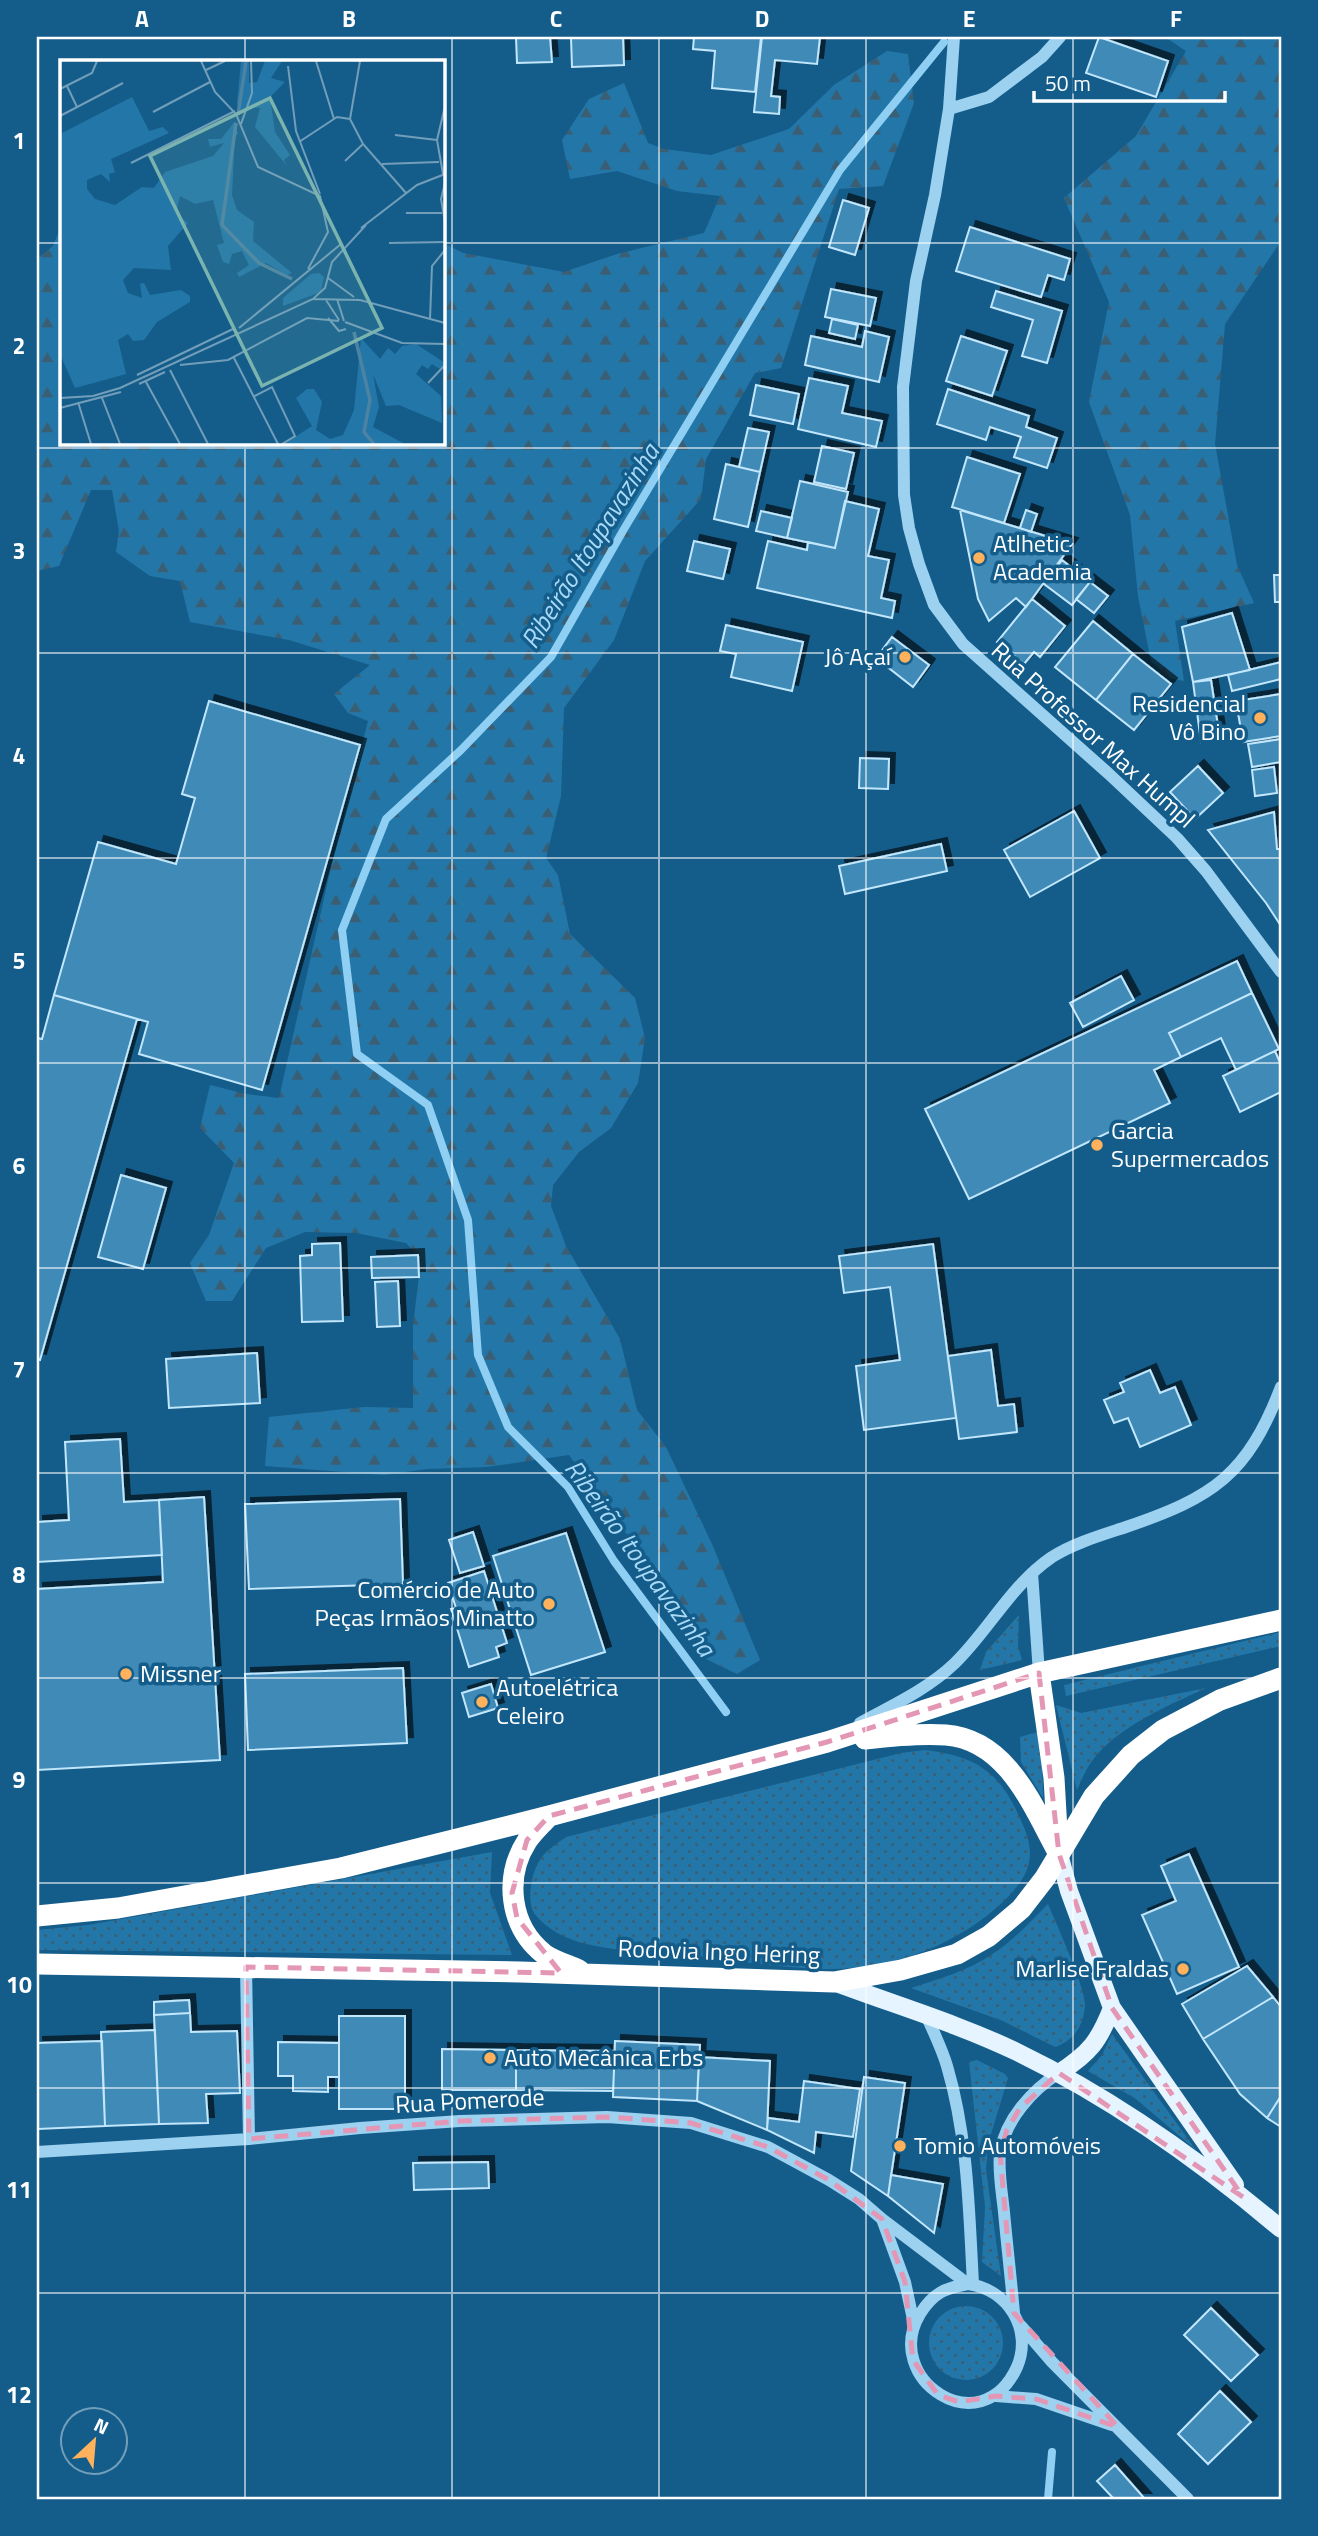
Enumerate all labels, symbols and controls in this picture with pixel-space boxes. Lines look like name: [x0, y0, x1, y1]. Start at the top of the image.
text: A: [135, 1, 149, 36]
text: B: [342, 1, 356, 36]
text: C: [550, 1, 562, 36]
text: D: [755, 1, 769, 36]
text: E: [963, 1, 975, 36]
text: F: [1170, 1, 1182, 36]
inset map: [60, 60, 444, 444]
scale bar: [1034, 60, 1225, 104]
text: 50 m: [1045, 67, 1091, 99]
text: 1: [13, 123, 25, 158]
text: 2: [13, 328, 25, 363]
water label: Ribeirão Itoupavazinha: [511, 434, 670, 656]
place label: Atlhetic Academia: [993, 525, 1092, 589]
text: 3: [13, 533, 25, 568]
marker: Atlhetic Academia: [971, 550, 987, 566]
street label: Rua Professor Max Humpl: [984, 633, 1204, 836]
place label: Jô Açaí: [824, 638, 893, 674]
marker: Jô Açaí: [897, 649, 913, 665]
place label: Residencial Vô Bino: [1132, 685, 1246, 749]
marker: Residencial Vô Bino: [1252, 710, 1268, 726]
text: 4: [13, 738, 25, 773]
text: 5: [13, 943, 25, 978]
place label: Garcia Supermercados: [1111, 1112, 1269, 1176]
marker: Garcia Supermercados: [1089, 1137, 1105, 1153]
text: 6: [13, 1148, 26, 1183]
text: 7: [13, 1352, 25, 1387]
water label: Ribeirão Itoupavazinha: [555, 1451, 727, 1666]
text: 8: [13, 1557, 26, 1592]
place label: Comércio de Auto Peças Irmãos Minatto: [315, 1571, 535, 1635]
marker: Comércio de Auto Peças Irmãos Minatto: [541, 1596, 557, 1612]
place label: Missner: [140, 1655, 221, 1691]
marker: Missner: [118, 1666, 134, 1682]
place label: Autoelétrica Celeiro: [496, 1669, 618, 1733]
marker: Autoelétrica Celeiro: [474, 1694, 490, 1710]
text: 9: [13, 1762, 26, 1797]
street label: Rodovia Ingo Hering: [617, 1929, 821, 1973]
place label: Marlise Fraldas: [1015, 1950, 1169, 1986]
marker: Marlise Fraldas: [1175, 1961, 1191, 1977]
text: 10: [6, 1967, 32, 2002]
place label: Auto Mecânica Erbs: [504, 2039, 703, 2075]
marker: Auto Mecânica Erbs: [482, 2050, 498, 2066]
street label: Rua Pomerode: [394, 2078, 545, 2122]
place label: Tomio Automóveis: [914, 2127, 1101, 2163]
marker: Tomio Automóveis: [892, 2138, 908, 2154]
text: 11: [6, 2172, 32, 2207]
text: 12: [6, 2377, 32, 2412]
north arrow: [60, 2406, 130, 2476]
text: N: [89, 2409, 114, 2441]

